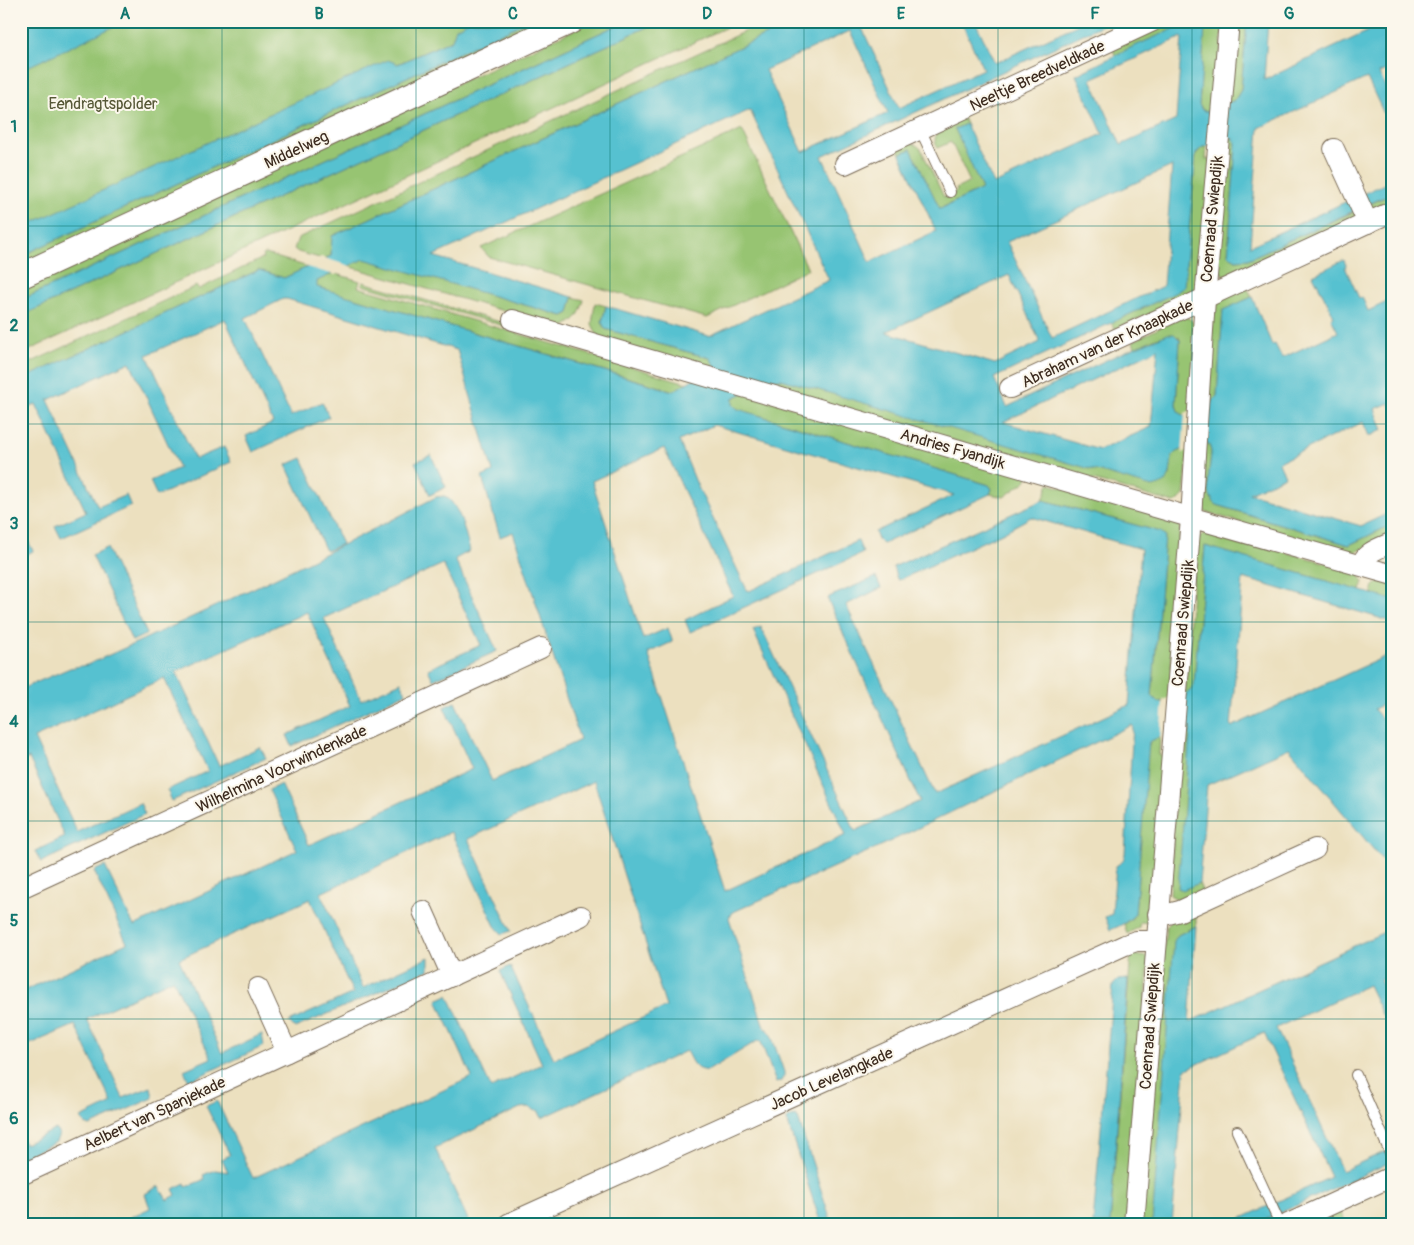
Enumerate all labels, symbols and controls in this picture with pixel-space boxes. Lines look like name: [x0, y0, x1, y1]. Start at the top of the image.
text: A: [120, 4, 131, 24]
text: B: [314, 4, 324, 24]
text: C: [508, 4, 518, 24]
text: D: [702, 4, 712, 24]
text: E: [897, 4, 906, 24]
text: F: [1090, 4, 1100, 24]
text: G: [1284, 4, 1295, 24]
street label: Neeltje Breedveldkade: [967, 36, 1108, 116]
park label: Eendragtspolder: [48, 94, 158, 114]
text: 1: [11, 117, 17, 137]
street label: Middelweg: [261, 126, 332, 173]
street label: Coenraad Swiepdijk: [1196, 155, 1228, 283]
street label: Abraham van der Knaapkade: [1018, 295, 1196, 392]
text: 2: [10, 316, 19, 336]
street label: Andries Fyandijk: [898, 424, 1008, 474]
text: 3: [10, 514, 19, 534]
street label: Coenraad Swiepdijk: [1167, 559, 1199, 687]
text: 4: [9, 712, 19, 732]
street label: Wilhelmina Voorwindenkade: [193, 720, 370, 817]
text: 5: [10, 911, 19, 931]
street label: Coenraad Swiepdijk: [1136, 962, 1164, 1090]
street label: Jacob Levelangkade: [767, 1043, 896, 1115]
street label: Aelbert van Spanjekade: [80, 1072, 229, 1156]
text: 6: [9, 1109, 19, 1129]

